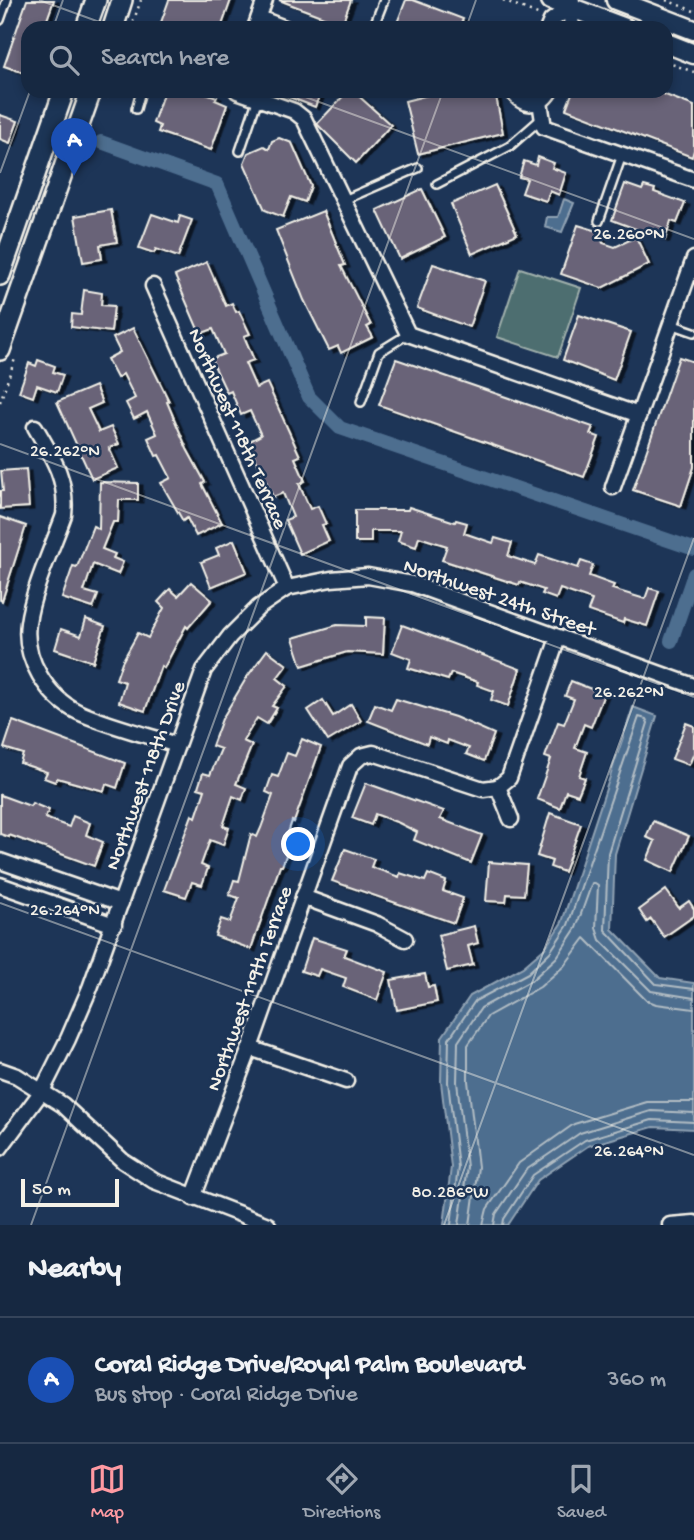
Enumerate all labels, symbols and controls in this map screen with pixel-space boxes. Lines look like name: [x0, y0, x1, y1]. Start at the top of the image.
search box: [21, 21, 673, 98]
icon: search: [45, 41, 83, 79]
text: Search here: [101, 44, 229, 75]
pin: A: [51, 118, 97, 176]
text: 26.260°N: [593, 225, 665, 246]
street label: Northwest 118th Terrace: [180, 325, 292, 535]
text: 26.262°N: [30, 442, 100, 463]
street label: Northwest 24th Street: [400, 555, 600, 645]
street label: Northwest 118th Drive: [101, 677, 194, 874]
text: 26.262°N: [594, 683, 664, 704]
your location: [281, 827, 315, 861]
street label: Northwest 119th Terrace: [203, 882, 300, 1095]
text: 26.264°N: [30, 901, 100, 922]
text: 26.264°N: [594, 1142, 664, 1163]
scale bar: [21, 1176, 119, 1208]
text: 50 m: [32, 1179, 71, 1202]
text: 80.286°W: [412, 1183, 488, 1204]
text: Nearby: [28, 1253, 121, 1288]
text: Coral Ridge Drive/Royal Palm Boulevard: [95, 1351, 524, 1382]
text: A: [44, 1367, 58, 1394]
text: 360 m: [608, 1367, 666, 1394]
text: Bus stop · Coral Ridge Drive: [95, 1382, 358, 1409]
tab: Map: [88, 1460, 126, 1525]
tab: Directions: [303, 1460, 380, 1525]
tab: Saved: [557, 1460, 606, 1525]

